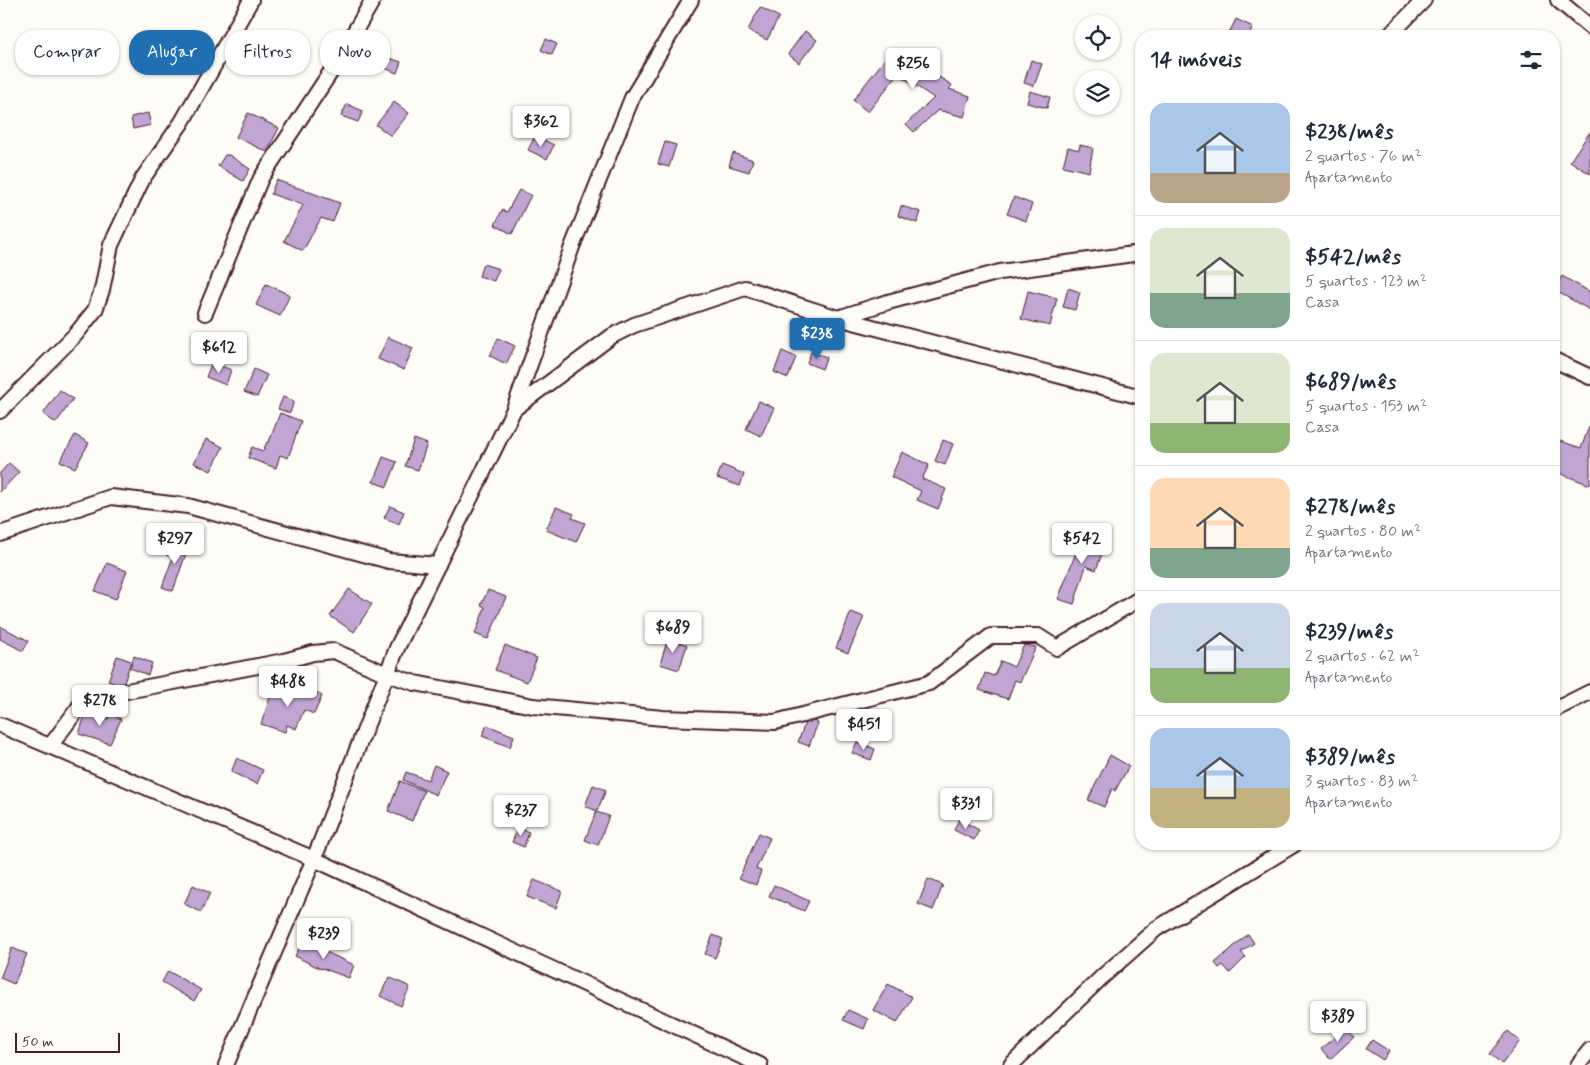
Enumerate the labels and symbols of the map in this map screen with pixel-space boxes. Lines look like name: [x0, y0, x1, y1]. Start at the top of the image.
pin: $256: [883, 48, 943, 90]
pin: $362: [511, 106, 571, 148]
pin: $238: [787, 318, 847, 360]
pin: $612: [189, 332, 249, 374]
pin: $297: [145, 522, 205, 565]
pin: $542: [1052, 522, 1112, 565]
pin: $689: [643, 612, 703, 654]
pin: $488: [258, 666, 318, 708]
pin: $278: [70, 684, 130, 727]
pin: $451: [834, 708, 894, 751]
pin: $331: [936, 788, 996, 830]
pin: $237: [491, 794, 551, 837]
pin: $239: [294, 918, 354, 960]
pin: $389: [1308, 1000, 1368, 1043]
scale bar: [15, 1030, 120, 1053]

